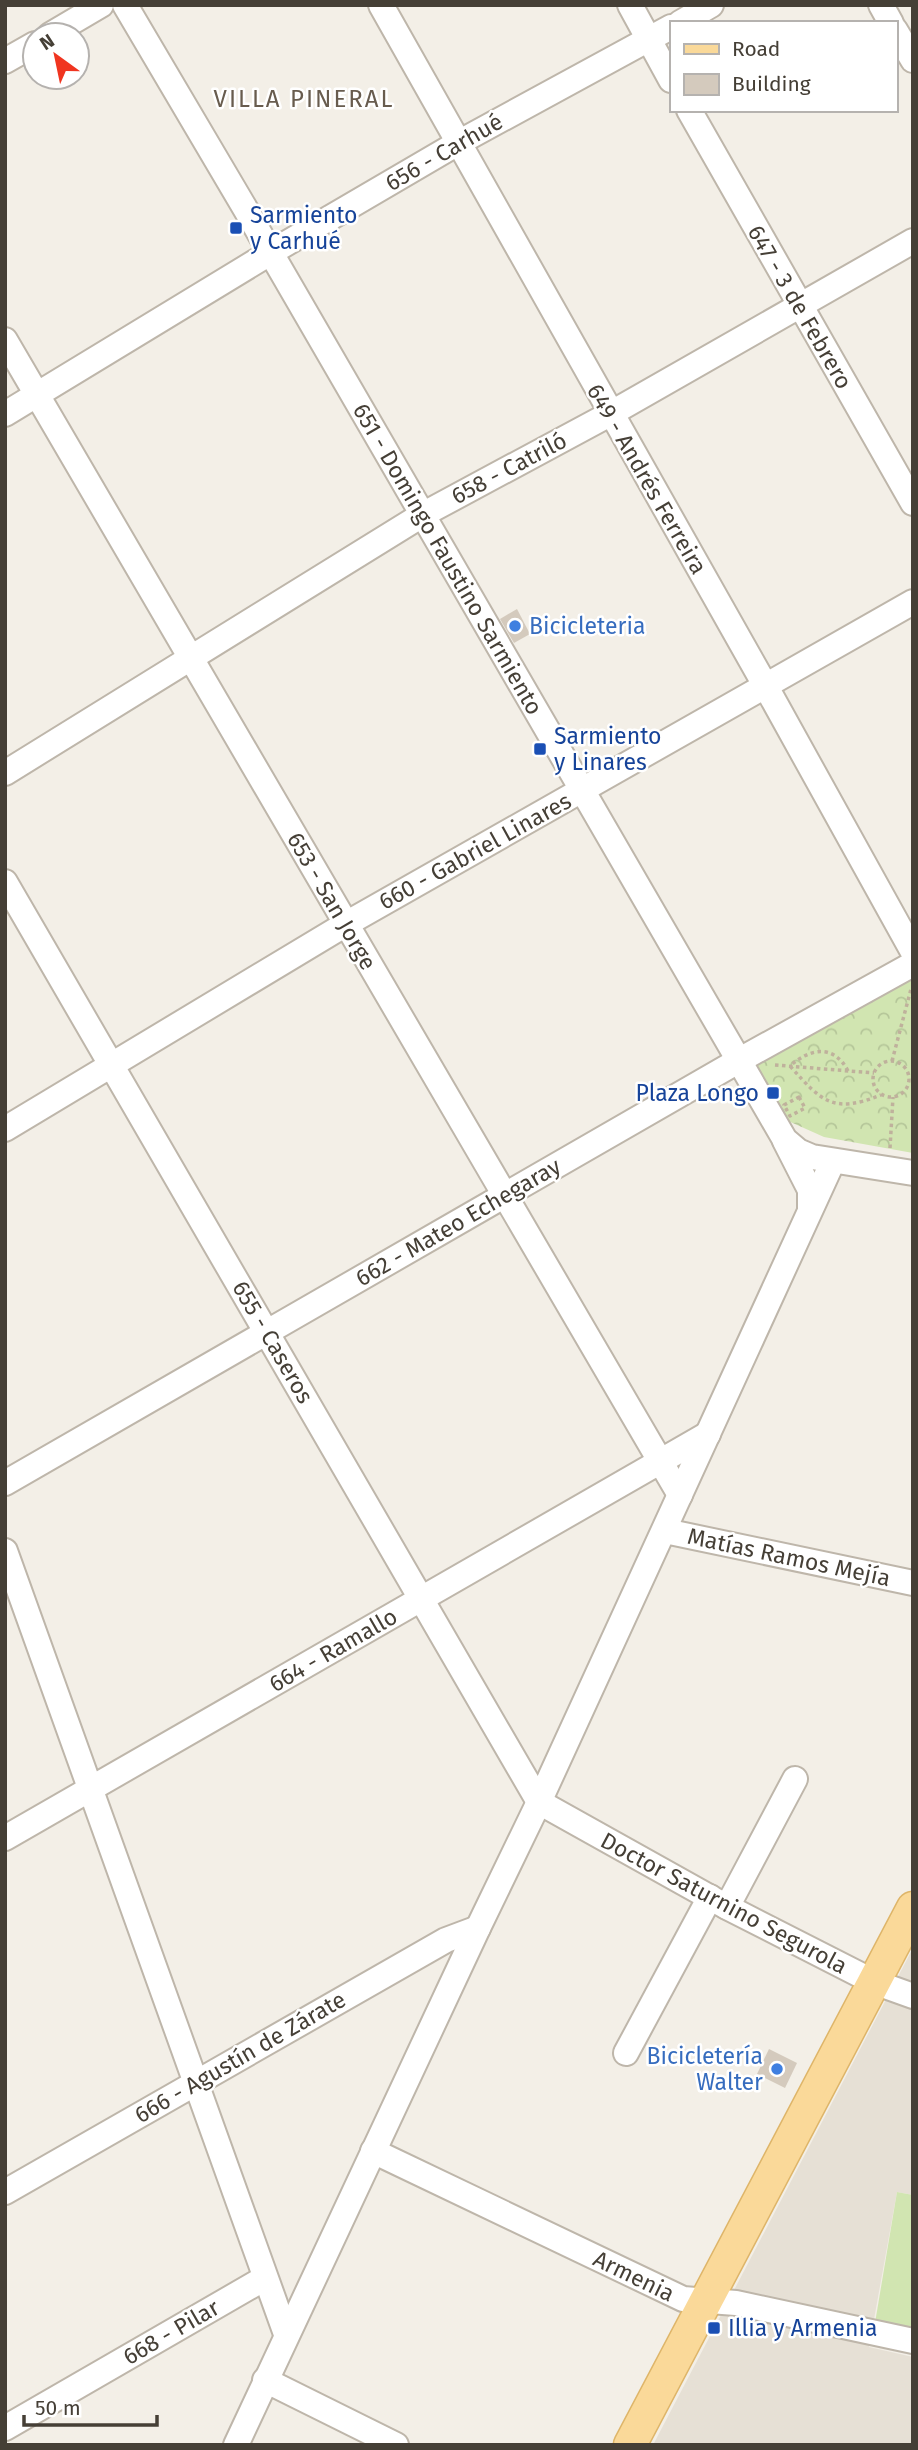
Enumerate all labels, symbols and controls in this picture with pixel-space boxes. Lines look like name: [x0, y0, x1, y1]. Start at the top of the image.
north arrow: [21, 21, 91, 91]
legend: [670, 21, 897, 112]
text: N: [35, 29, 59, 55]
text: Road: [732, 36, 780, 62]
text: Building: [732, 71, 811, 97]
district label: VILLA PINERAL: [214, 85, 394, 113]
street label: 656 - Carhué: [380, 107, 508, 197]
place label: Sarmiento y Carhué: [250, 201, 358, 255]
marker: Sarmiento y Carhué: [228, 220, 244, 236]
street label: 647 - 3 de Febrero: [742, 220, 858, 394]
street label: 649 - Andrés Ferreira: [581, 379, 713, 579]
street label: 651 - Domingo Faustino Sarmiento: [347, 398, 549, 720]
street label: 658 - Catriló: [446, 426, 572, 510]
place label: Bicicleteria: [529, 612, 645, 640]
marker: Bicicleteria: [507, 618, 523, 634]
place label: Sarmiento y Linares: [554, 722, 662, 776]
marker: Sarmiento y Linares: [532, 741, 548, 757]
street label: 660 - Gabriel Linares: [374, 786, 576, 916]
street label: 653 - San Jorge: [281, 827, 383, 975]
place label: Plaza Longo: [636, 1079, 759, 1107]
marker: Plaza Longo: [765, 1085, 781, 1101]
street label: 662 - Mateo Echegaray: [351, 1152, 566, 1292]
street label: 655 - Caseros: [227, 1276, 319, 1408]
street label: Matías Ramos Mejía: [685, 1522, 893, 1592]
street label: 664 - Ramallo: [264, 1602, 402, 1698]
street label: Doctor Saturnino Segurola: [596, 1826, 852, 1980]
street label: 666 - Agustín de Zárate: [129, 1985, 351, 2129]
place label: Bicicletería Walter: [647, 2042, 763, 2096]
marker: Bicicletería Walter: [769, 2061, 785, 2077]
street label: Armenia: [589, 2244, 679, 2308]
street label: 668 - Pilar: [118, 2293, 224, 2371]
place label: Illia y Armenia: [728, 2314, 878, 2342]
marker: Illia y Armenia: [706, 2320, 722, 2336]
scale bar: [24, 2384, 158, 2428]
text: 50 m: [35, 2395, 81, 2421]

